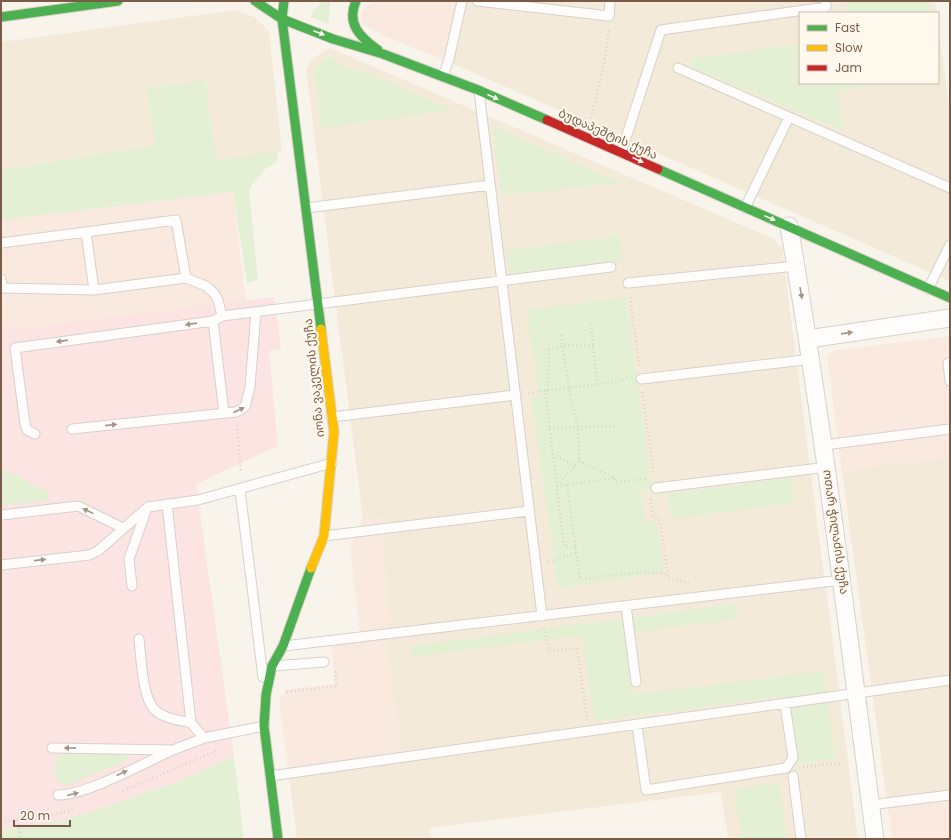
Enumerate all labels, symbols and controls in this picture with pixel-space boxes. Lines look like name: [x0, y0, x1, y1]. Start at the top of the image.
legend: [799, 12, 939, 84]
text: Fast: [835, 19, 860, 36]
one-way arrow: [313, 30, 324, 36]
text: Slow: [835, 39, 863, 56]
text: Jam: [835, 59, 862, 76]
one-way arrow: [488, 94, 500, 100]
street label: ბუდაპეშტის ქუჩა: [556, 104, 661, 163]
one-way arrow: [632, 157, 643, 163]
one-way arrow: [764, 215, 775, 221]
one-way arrow: [798, 286, 804, 299]
street label: იონა ვაკელის ქუჩა: [299, 318, 328, 438]
one-way arrow: [185, 321, 197, 327]
one-way arrow: [841, 330, 853, 336]
one-way arrow: [56, 338, 68, 344]
one-way arrow: [233, 406, 245, 413]
one-way arrow: [105, 422, 117, 428]
street label: ოთარ ჭილაძის ქუჩა: [819, 469, 854, 595]
one-way arrow: [82, 508, 94, 514]
one-way arrow: [34, 557, 46, 564]
one-way arrow: [63, 745, 76, 751]
one-way arrow: [116, 770, 128, 776]
one-way arrow: [66, 790, 79, 796]
scale bar: [14, 802, 70, 828]
text: 20 m: [20, 807, 50, 824]

